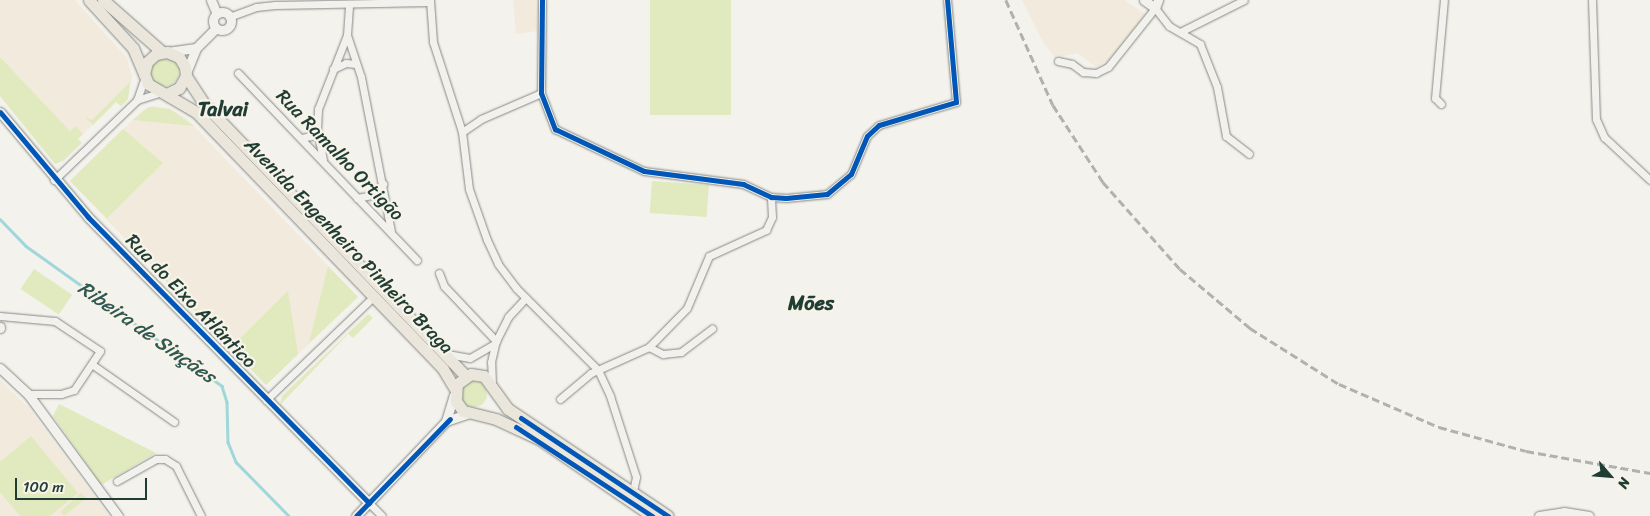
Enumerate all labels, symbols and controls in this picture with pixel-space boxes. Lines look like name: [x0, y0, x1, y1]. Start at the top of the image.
street label: Rua Ramalho Ortigão: [272, 85, 408, 225]
district label: Talvai: [198, 97, 248, 121]
street label: Avenida Engenheiro Pinheiro Braga: [239, 133, 459, 359]
street label: Rua do Eixo Atlântico: [120, 228, 262, 374]
water label: Ribeira de Sinçães: [74, 276, 220, 388]
district label: Mões: [788, 291, 834, 315]
north arrow: [1585, 451, 1635, 501]
scale bar: [18, 468, 150, 500]
text: N: [1610, 473, 1637, 493]
text: 100 m: [23, 474, 64, 500]

